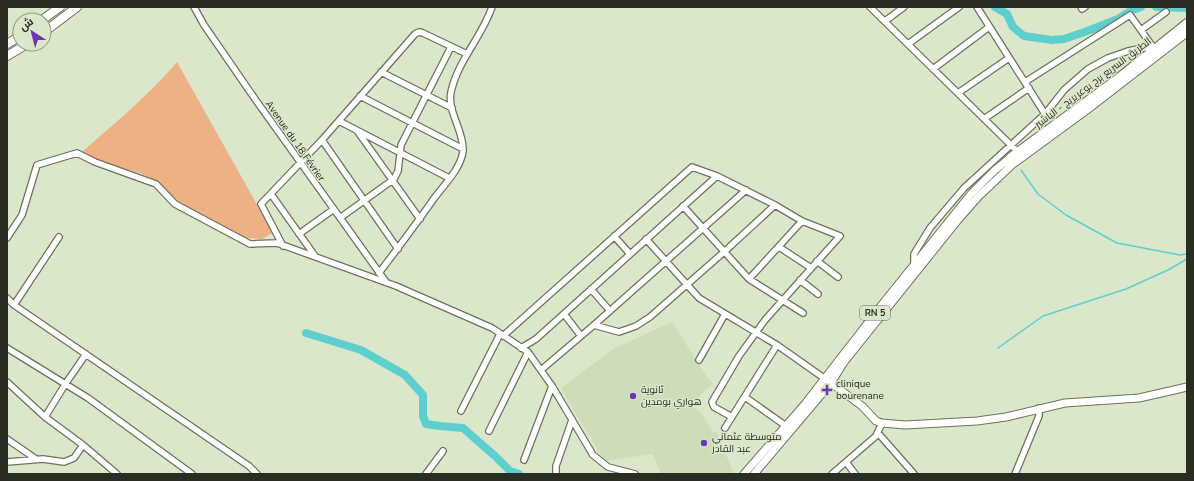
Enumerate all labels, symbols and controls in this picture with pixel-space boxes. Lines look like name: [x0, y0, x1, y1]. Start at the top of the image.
north arrow: [12, 12, 52, 52]
text: ش: [16, 14, 37, 35]
street label: الطريق السريع برج بوعريريج - الياشير: [1031, 34, 1154, 132]
street label: Avenue du 18 Février: [262, 98, 328, 185]
road number: RN 5: [860, 306, 890, 320]
place label: clinique bourenane: [836, 377, 884, 403]
place label: ثانوية هواري بومدين: [641, 383, 702, 409]
marker: clinique bourenane: [821, 384, 833, 396]
marker: ثانوية هواري بومدين: [628, 391, 638, 401]
place label: متوسطة عثماني عبد القادر: [711, 430, 781, 456]
marker: متوسطة عثماني عبد القادر: [699, 438, 709, 448]

